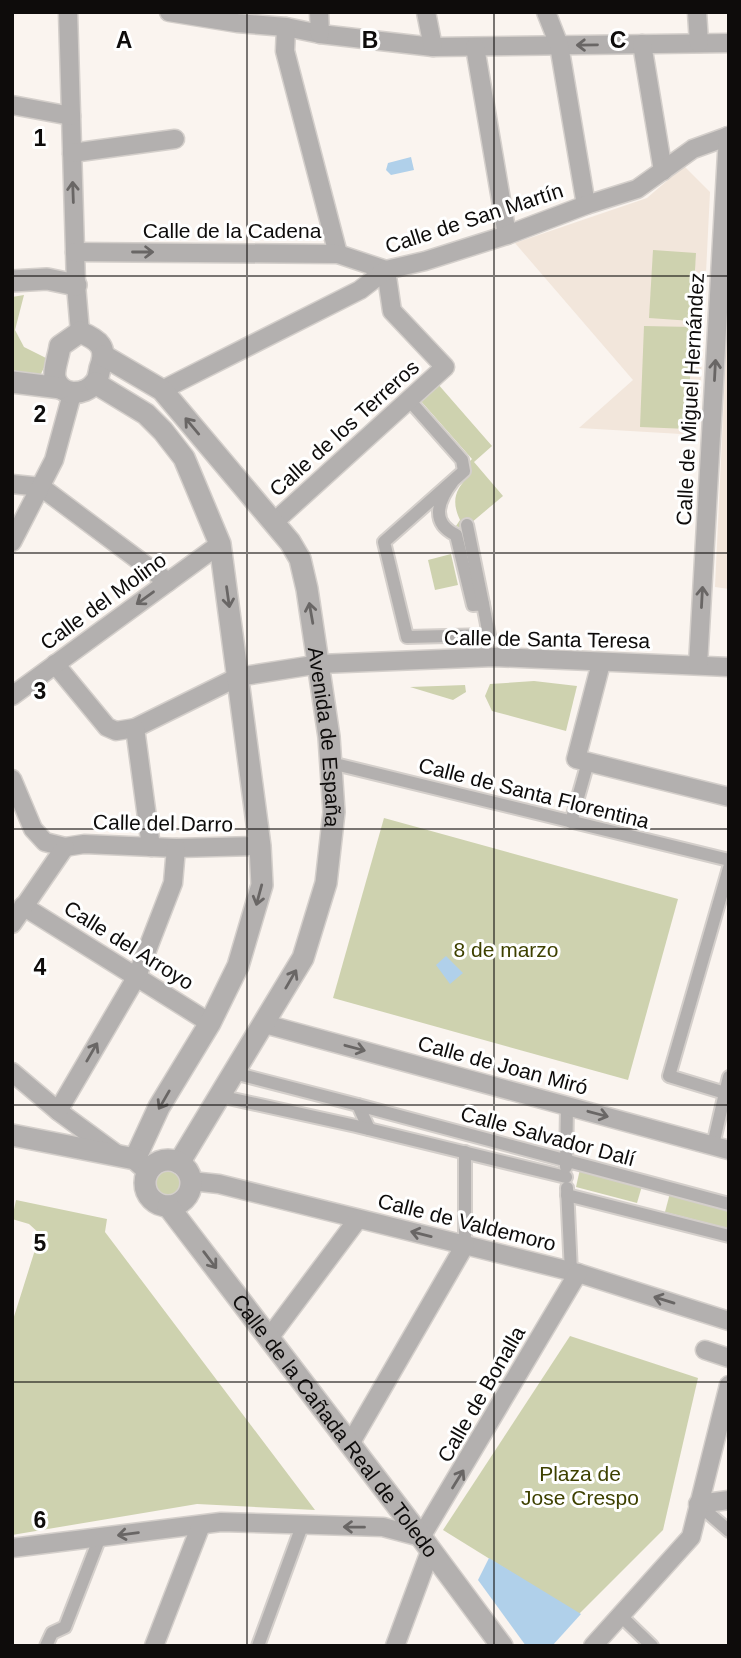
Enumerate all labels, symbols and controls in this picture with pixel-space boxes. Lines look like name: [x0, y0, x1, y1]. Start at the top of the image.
text: A: [116, 27, 132, 53]
text: B: [362, 27, 378, 53]
text: C: [610, 27, 626, 53]
one-way arrow: [576, 38, 599, 51]
text: 1: [34, 125, 47, 151]
street label: Calle de San Martín: [382, 178, 566, 258]
one-way arrow: [67, 181, 80, 204]
street label: Calle de la Cadena: [143, 219, 322, 242]
one-way arrow: [131, 245, 154, 259]
street label: Calle de Miguel Hernández: [672, 272, 708, 526]
street label: Calle de los Terreros: [265, 355, 423, 501]
one-way arrow: [708, 358, 721, 381]
text: 2: [34, 401, 46, 427]
one-way arrow: [184, 417, 199, 435]
street label: Calle del Molino: [36, 548, 170, 654]
one-way arrow: [221, 585, 234, 608]
one-way arrow: [695, 586, 708, 609]
one-way arrow: [136, 591, 155, 605]
one-way arrow: [304, 602, 317, 625]
street label: Calle de Santa Teresa: [444, 626, 651, 652]
street label: Avenida de España: [304, 645, 346, 829]
text: 3: [34, 678, 46, 704]
street label: Calle de Santa Florentina: [416, 753, 652, 833]
street label: Calle del Darro: [93, 810, 233, 836]
one-way arrow: [251, 884, 264, 906]
street label: Calle del Arroyo: [60, 896, 198, 994]
park label: 8 de marzo: [453, 938, 559, 961]
text: 4: [34, 954, 47, 980]
one-way arrow: [285, 970, 299, 990]
street label: Calle de Joan Miró: [415, 1031, 591, 1099]
one-way arrow: [343, 1042, 366, 1055]
one-way arrow: [85, 1043, 99, 1063]
one-way arrow: [156, 1090, 170, 1110]
street label: Calle Salvador Dalí: [458, 1102, 638, 1170]
one-way arrow: [587, 1109, 609, 1122]
street label: Calle de Valdemoro: [375, 1189, 559, 1255]
one-way arrow: [410, 1227, 433, 1240]
text: 5: [34, 1230, 47, 1256]
one-way arrow: [202, 1250, 217, 1269]
street label: Calle de la Cañada Real de Toledo: [228, 1289, 443, 1561]
one-way arrow: [653, 1292, 675, 1305]
street label: Calle de Bonalla: [433, 1322, 529, 1466]
park label: Plaza de Jose Crespo: [521, 1462, 639, 1509]
one-way arrow: [451, 1469, 465, 1489]
text: 6: [34, 1507, 46, 1533]
one-way arrow: [343, 1520, 366, 1534]
one-way arrow: [117, 1527, 139, 1540]

